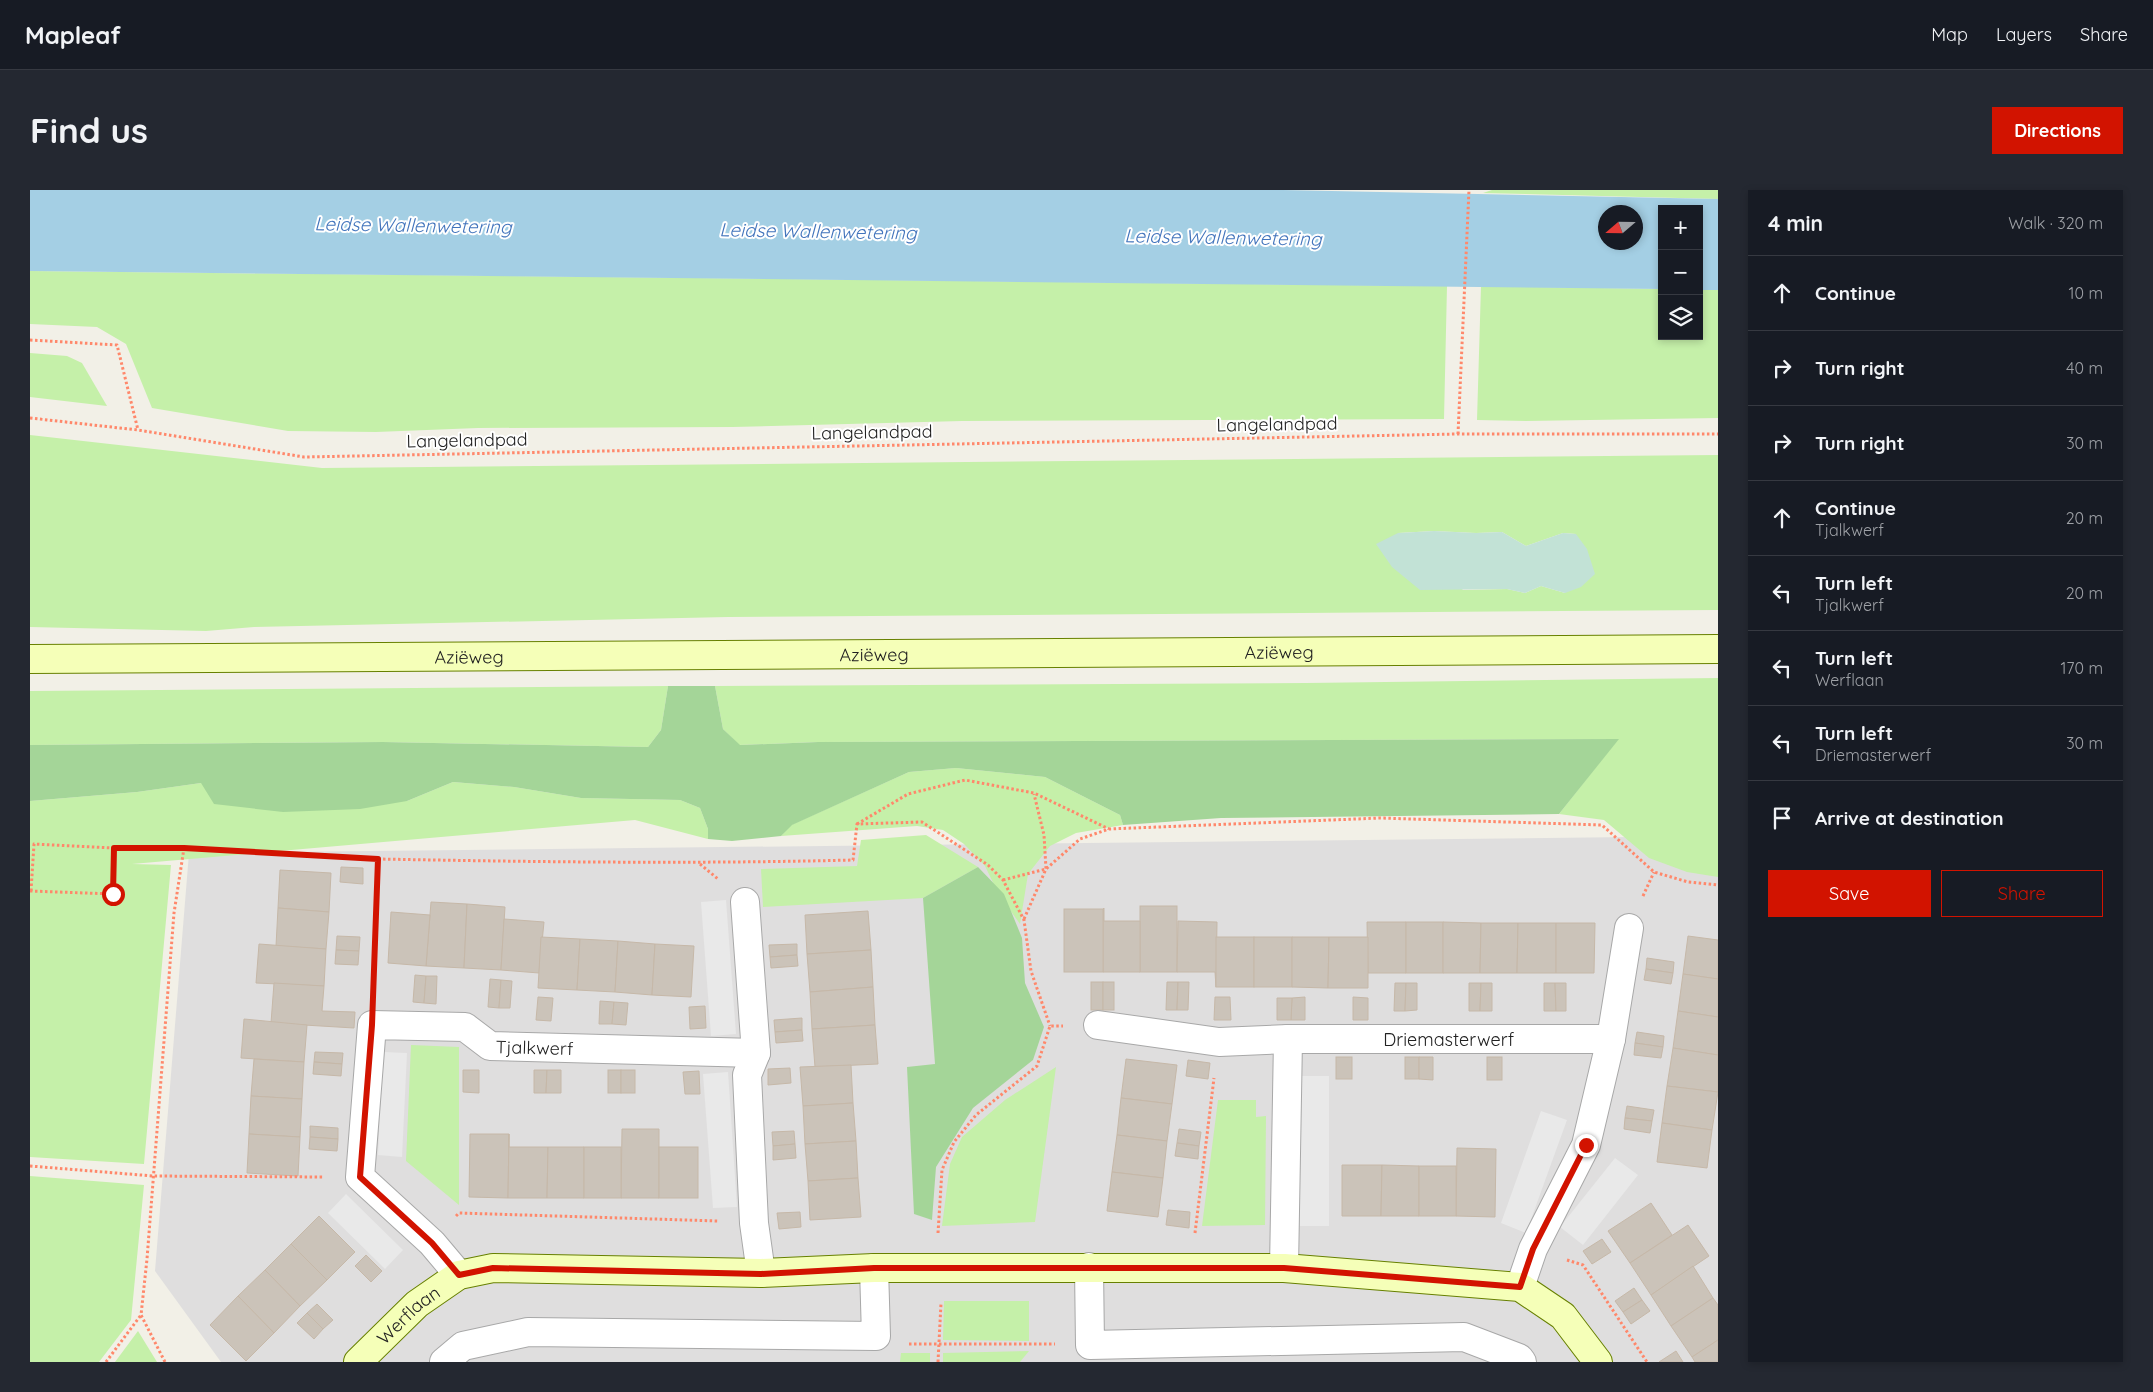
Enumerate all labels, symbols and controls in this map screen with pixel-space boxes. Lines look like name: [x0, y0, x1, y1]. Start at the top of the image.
text: Mapleaf: [25, 20, 121, 50]
text: Map: [1931, 23, 1968, 46]
text: Layers: [1996, 23, 2052, 46]
text: Share: [2080, 23, 2128, 46]
button: Directions: [1992, 107, 2123, 154]
text: Find us: [30, 108, 148, 152]
north arrow: [1598, 205, 1643, 250]
map controls: [1658, 205, 1703, 340]
button: +: [1658, 205, 1703, 250]
text: 4 min: [1768, 210, 1823, 236]
water label: Leidse Wallenwetering: [314, 211, 513, 239]
text: Walk · 320 m: [2008, 213, 2103, 233]
water label: Leidse Wallenwetering: [719, 217, 918, 245]
water label: Leidse Wallenwetering: [1124, 223, 1323, 251]
button: −: [1658, 250, 1703, 295]
icon: ahead: [1768, 279, 1796, 307]
text: Continue: [1815, 281, 1896, 305]
text: 10 m: [2069, 283, 2103, 303]
button: layers: [1658, 295, 1703, 340]
icon: right: [1768, 354, 1796, 382]
text: Turn right: [1815, 356, 1904, 380]
text: 40 m: [2066, 358, 2103, 378]
street label: Langelandpad: [1216, 411, 1338, 437]
street label: Langelandpad: [811, 419, 933, 445]
street label: Langelandpad: [406, 427, 528, 453]
icon: right: [1768, 429, 1796, 457]
text: Turn right: [1815, 431, 1904, 455]
text: 30 m: [2066, 433, 2103, 453]
text: Continue: [1815, 496, 1896, 520]
icon: ahead: [1768, 504, 1796, 532]
text: 20 m: [2066, 508, 2103, 528]
text: Tjalkwerf: [1815, 520, 1884, 540]
text: Turn left: [1815, 571, 1893, 595]
icon: left: [1768, 579, 1796, 607]
text: 20 m: [2066, 583, 2103, 603]
text: Tjalkwerf: [1815, 595, 1884, 615]
street label: Aziëweg: [1244, 640, 1314, 663]
street label: Aziëweg: [839, 642, 909, 666]
street label: Aziëweg: [434, 645, 504, 668]
text: Turn left: [1815, 646, 1893, 670]
icon: left: [1768, 654, 1796, 682]
text: 170 m: [2060, 658, 2103, 678]
text: Werflaan: [1815, 670, 1884, 690]
text: Turn left: [1815, 721, 1893, 745]
icon: left: [1768, 729, 1796, 757]
text: 30 m: [2066, 733, 2103, 753]
text: Driemasterwerf: [1815, 745, 1931, 765]
icon: arrive: [1768, 804, 1796, 832]
text: Arrive at destination: [1815, 806, 2004, 830]
button: Save: [1768, 870, 1931, 917]
button: Share: [1941, 870, 2103, 917]
route start: [102, 883, 125, 906]
street label: Driemasterwerf: [1383, 1028, 1515, 1051]
street label: Tjalkwerf: [495, 1035, 574, 1060]
route end: [1575, 1134, 1598, 1157]
street label: Werflaan: [372, 1280, 444, 1349]

